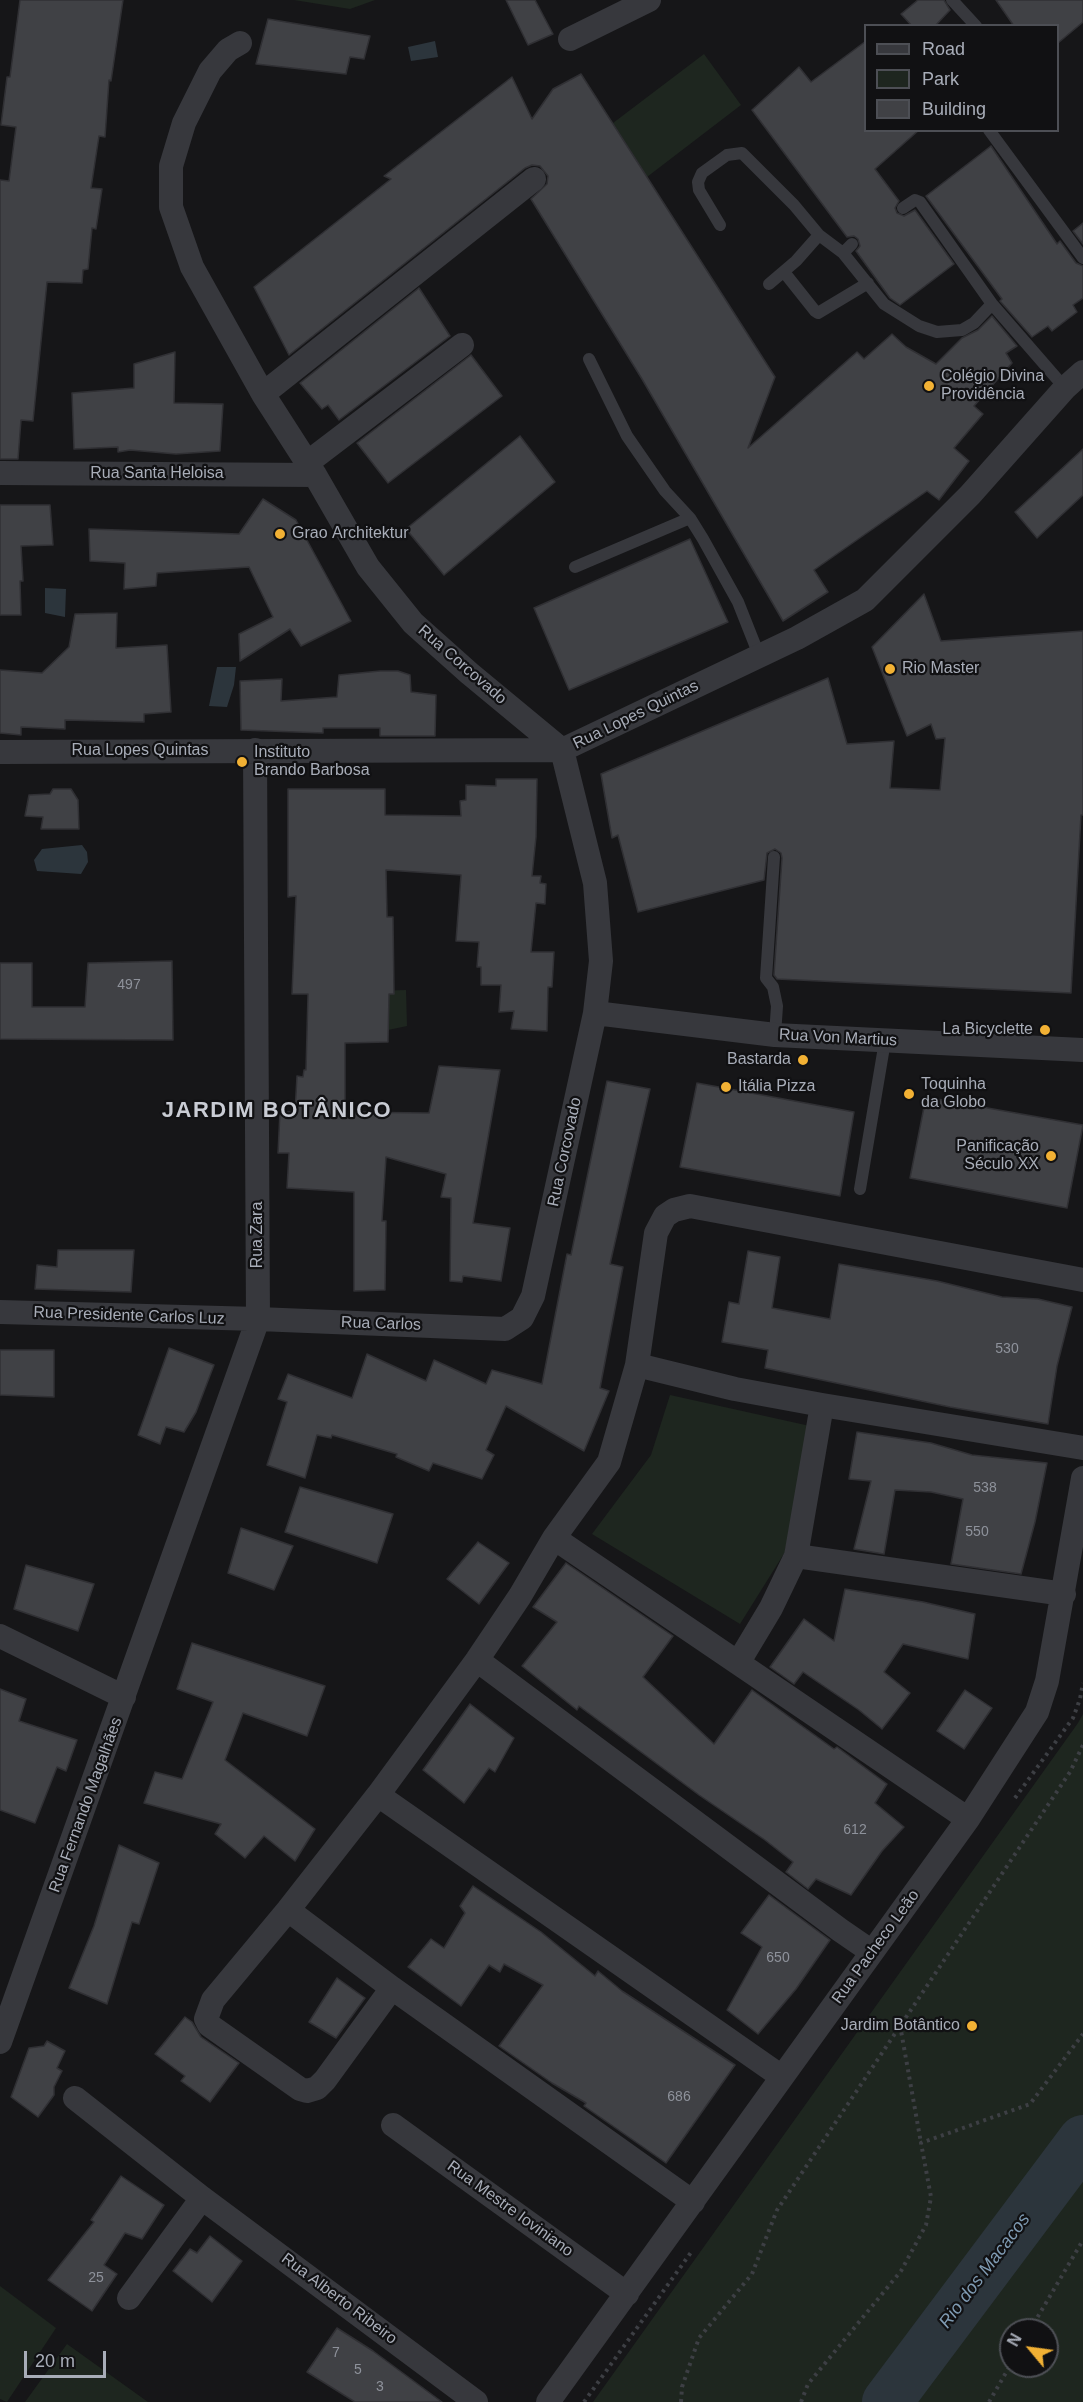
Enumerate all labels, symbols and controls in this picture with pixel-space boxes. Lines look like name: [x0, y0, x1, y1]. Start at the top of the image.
legend: [864, 24, 1059, 132]
text: Road: [922, 39, 965, 59]
text: Park: [922, 69, 959, 89]
text: Building: [922, 99, 986, 119]
place label: Colégio Divina Providência: [941, 367, 1044, 405]
marker: Colégio Divina Providência: [922, 379, 936, 393]
street label: Rua Santa Heloisa: [90, 464, 224, 484]
place label: Grao Architektur: [292, 524, 408, 544]
marker: Grao Architektur: [273, 527, 287, 541]
street label: Rua Corcovado: [414, 621, 510, 709]
place label: Rio Master: [902, 659, 979, 679]
marker: Rio Master: [883, 662, 897, 676]
street label: Rua Lopes Quintas: [570, 676, 702, 754]
street label: Rua Lopes Quintas: [72, 741, 208, 761]
place label: Instituto Brando Barbosa: [254, 743, 370, 781]
marker: Instituto Brando Barbosa: [235, 755, 249, 769]
house number: 497: [117, 977, 141, 993]
place label: La Bicyclette: [942, 1020, 1033, 1040]
marker: La Bicyclette: [1038, 1023, 1052, 1037]
street label: Rua Von Martius: [778, 1025, 898, 1051]
place label: Bastarda: [727, 1050, 791, 1070]
marker: Bastarda: [796, 1053, 810, 1067]
place label: Toquinha da Globo: [921, 1075, 986, 1113]
place label: Itália Pizza: [738, 1077, 815, 1097]
marker: Itália Pizza: [719, 1080, 733, 1094]
marker: Toquinha da Globo: [902, 1087, 916, 1101]
street label: Rua Corcovado: [544, 1096, 586, 1208]
district label: JARDIM BOTÂNICO: [162, 1098, 392, 1124]
place label: Panificação Século XX: [956, 1137, 1039, 1175]
marker: Panificação Século XX: [1044, 1149, 1058, 1163]
street label: Rua Zara: [248, 1202, 268, 1268]
street label: Rua Presidente Carlos Luz: [33, 1303, 225, 1329]
street label: Rua Carlos: [341, 1313, 421, 1335]
house number: 530: [995, 1341, 1019, 1357]
house number: 538: [973, 1480, 997, 1496]
house number: 550: [965, 1524, 989, 1540]
street label: Rua Fernando Magalhães: [45, 1715, 127, 1895]
house number: 612: [843, 1822, 867, 1838]
street label: Rua Pacheco Leão: [828, 1886, 924, 2008]
house number: 650: [766, 1950, 790, 1966]
place label: Jardim Botântico: [841, 2016, 960, 2036]
marker: Jardim Botântico: [965, 2019, 979, 2033]
house number: 686: [667, 2089, 691, 2105]
street label: Rua Mestre Ioviniano: [443, 2157, 577, 2261]
water label: Rio dos Macacos: [935, 2209, 1035, 2333]
street label: Rua Alberto Ribeiro: [277, 2249, 401, 2349]
house number: 25: [88, 2270, 104, 2286]
north arrow: [999, 2318, 1059, 2378]
text: N: [1004, 2331, 1025, 2349]
scale bar: [27, 2339, 110, 2377]
house number: 7: [332, 2345, 340, 2361]
text: 20 m: [35, 2351, 75, 2371]
house number: 5: [354, 2362, 362, 2378]
house number: 3: [376, 2379, 384, 2395]

